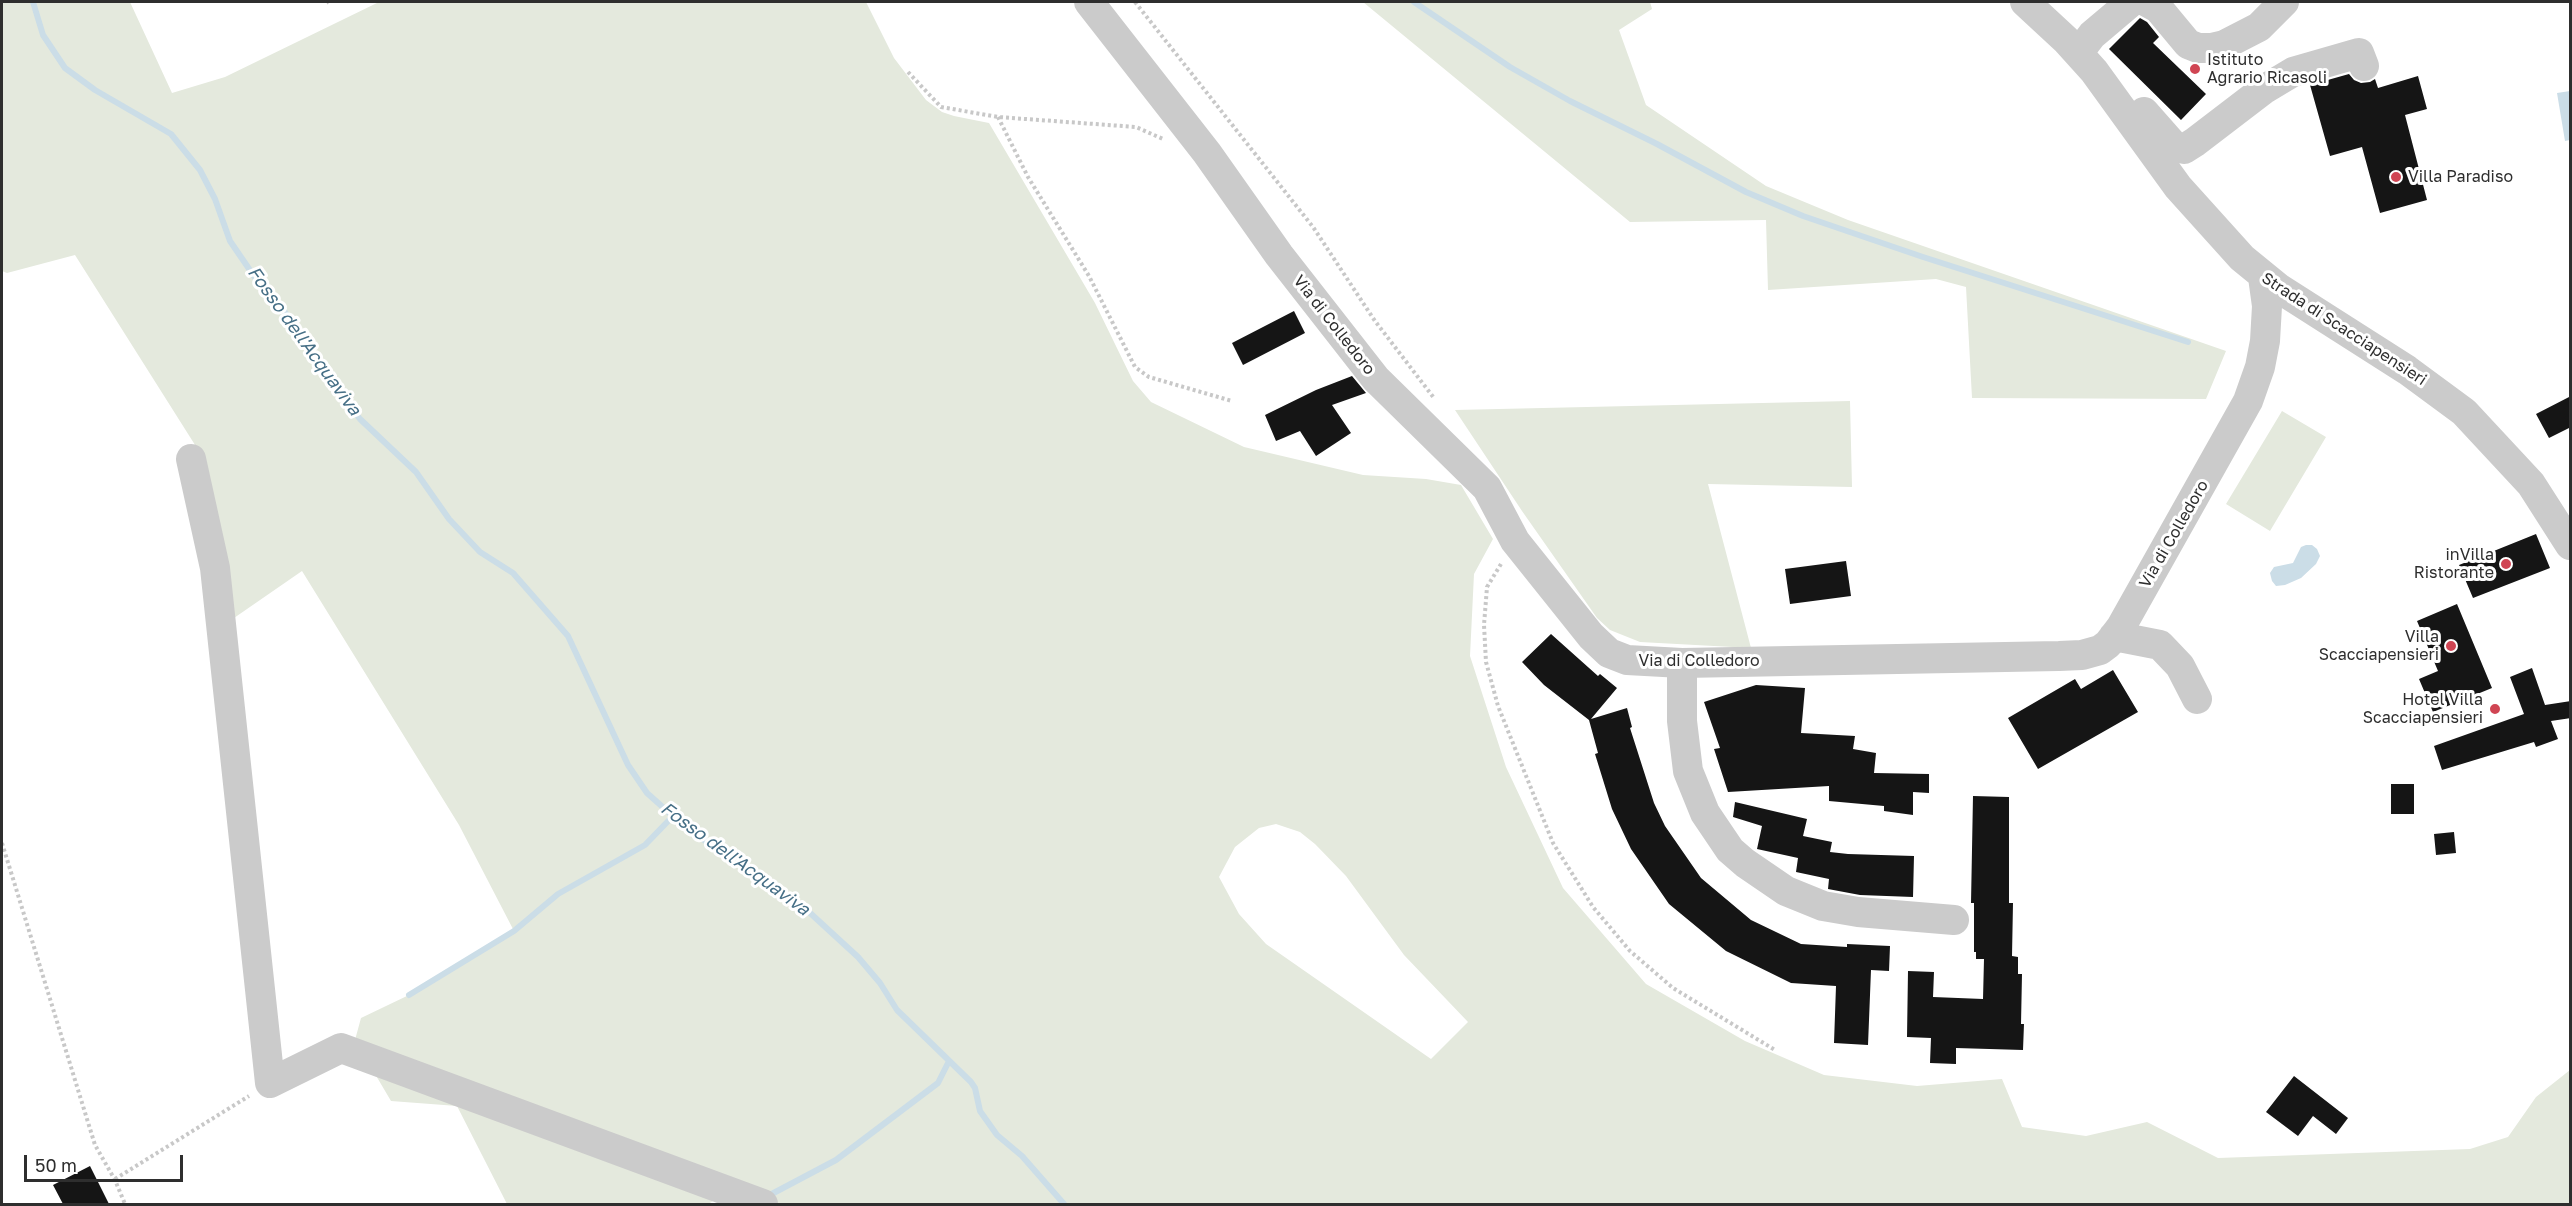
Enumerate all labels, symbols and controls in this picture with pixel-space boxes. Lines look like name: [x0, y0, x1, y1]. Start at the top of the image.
place label: Istituto Agrario Ricasoli: [2207, 50, 2327, 88]
marker: Istituto Agrario Ricasoli: [2188, 62, 2202, 76]
place label: Villa Paradiso: [2408, 167, 2513, 187]
marker: Villa Paradiso: [2389, 170, 2403, 184]
water label: Fosso dell'Acquaviva: [243, 262, 365, 420]
street label: Strada di Scacciapensieri: [2258, 268, 2430, 390]
street label: Via di Colledoro: [1289, 271, 1379, 379]
street label: Via di Colledoro: [2135, 477, 2213, 591]
place label: inVilla Ristorante: [2414, 545, 2494, 583]
marker: inVilla Ristorante: [2499, 557, 2513, 571]
place label: Villa Scacciapensieri: [2319, 627, 2439, 665]
marker: Villa Scacciapensieri: [2444, 639, 2458, 653]
street label: Via di Colledoro: [1638, 651, 1760, 671]
place label: Hotel Villa Scacciapensieri: [2363, 690, 2483, 728]
marker: Hotel Villa Scacciapensieri: [2488, 702, 2502, 716]
water label: Fosso dell'Acquaviva: [656, 798, 814, 920]
scale bar: [27, 1143, 186, 1181]
text: 50 m: [35, 1154, 77, 1176]

